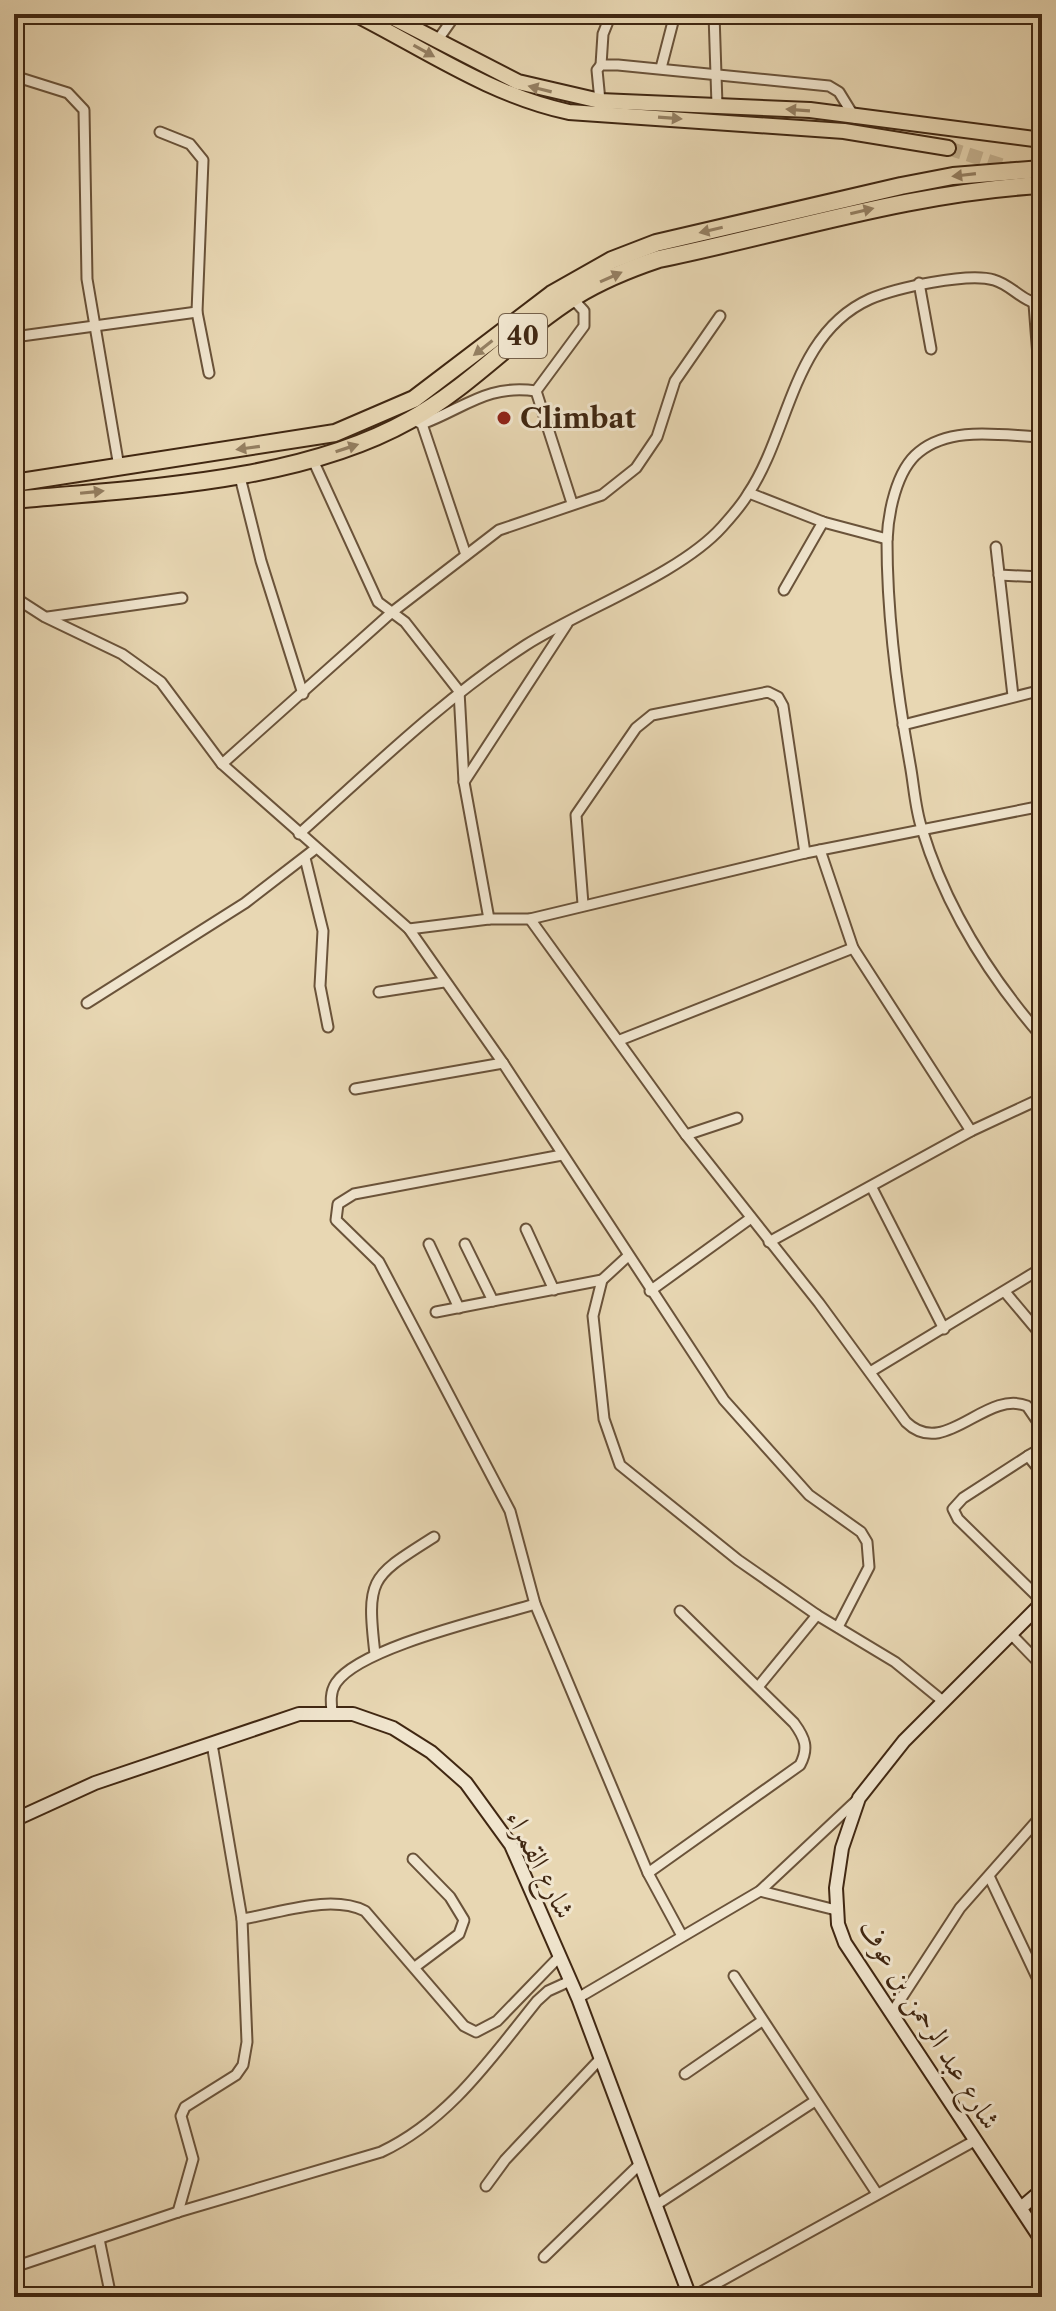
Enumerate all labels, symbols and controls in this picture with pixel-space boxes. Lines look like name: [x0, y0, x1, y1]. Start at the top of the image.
one-way arrow: [413, 44, 435, 58]
one-way arrow: [527, 82, 552, 94]
one-way arrow: [785, 103, 810, 116]
one-way arrow: [658, 112, 683, 125]
one-way arrow: [951, 168, 976, 181]
one-way arrow: [850, 204, 875, 217]
one-way arrow: [698, 225, 723, 237]
one-way arrow: [599, 271, 623, 284]
road number: 40: [499, 314, 547, 358]
one-way arrow: [473, 340, 493, 356]
place label: Climbat: [520, 401, 637, 435]
marker: Climbat: [495, 409, 513, 427]
one-way arrow: [336, 441, 360, 453]
one-way arrow: [235, 442, 260, 455]
one-way arrow: [79, 485, 104, 498]
street label: شارع القمراء: [493, 1804, 583, 1927]
street label: شارع عبد الرحمن بن عوف: [846, 1913, 1008, 2139]

